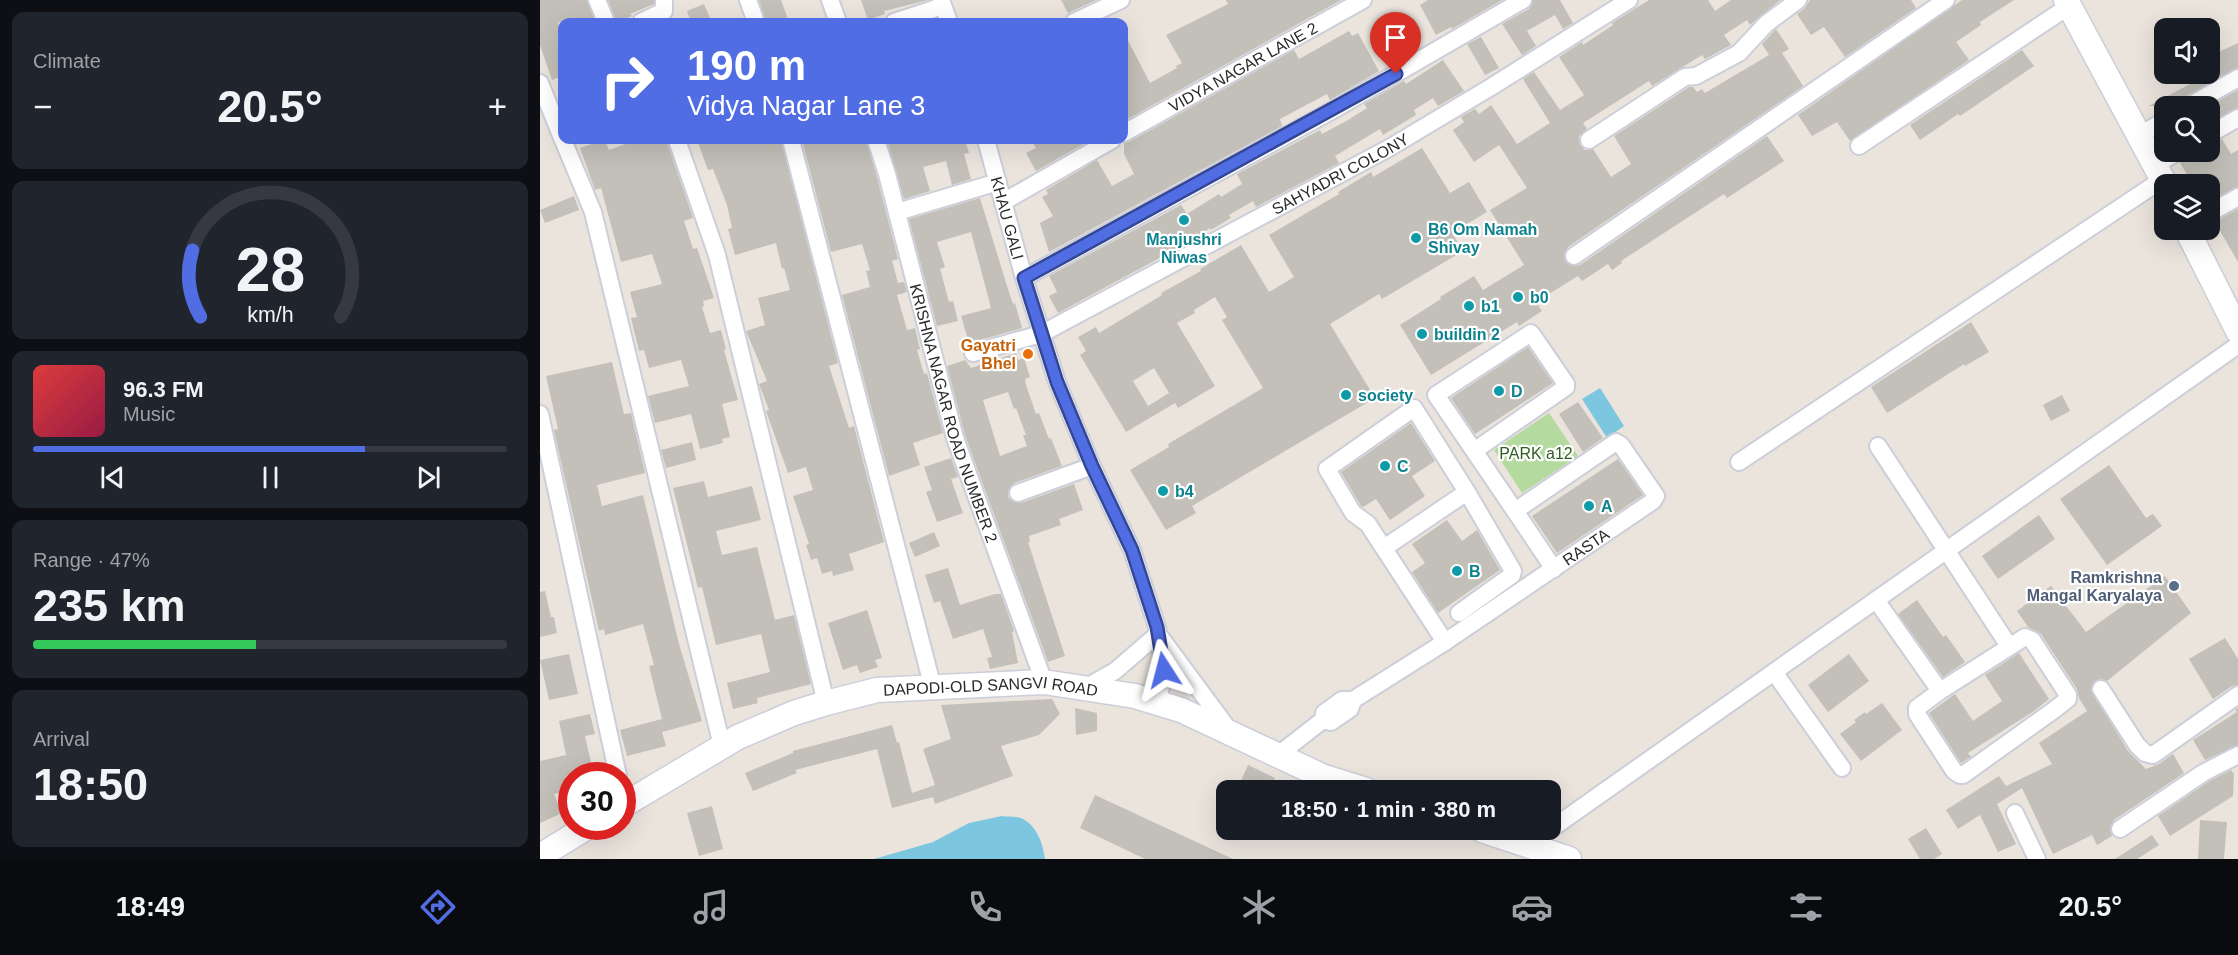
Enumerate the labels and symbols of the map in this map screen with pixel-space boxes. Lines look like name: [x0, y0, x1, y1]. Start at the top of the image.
pin: [1370, 12, 1421, 74]
street label: VIDYA NAGAR LANE 2: [1166, 19, 1320, 115]
street label: SAHYADRI COLONY: [1269, 130, 1412, 218]
street label: KHAU GALI: [988, 175, 1027, 262]
marker: Manjushri Niwas: [1177, 213, 1191, 227]
place label: B6 Om Namah Shivay: [1428, 221, 1537, 256]
place label: Manjushri Niwas: [1146, 231, 1222, 266]
marker: B6 Om Namah Shivay: [1409, 231, 1423, 245]
street label: KRISHNA NAGAR ROAD NUMBER 2: [907, 282, 1001, 545]
place label: b0: [1530, 289, 1549, 306]
marker: b0: [1511, 290, 1525, 304]
place label: b1: [1481, 298, 1500, 315]
marker: b1: [1462, 299, 1476, 313]
place label: buildin 2: [1434, 326, 1500, 343]
marker: buildin 2: [1415, 327, 1429, 341]
place label: Gayatri Bhel: [961, 337, 1016, 372]
marker: Gayatri Bhel: [1021, 347, 1035, 361]
place label: D: [1511, 383, 1523, 400]
marker: D: [1492, 384, 1506, 398]
place label: society: [1358, 387, 1413, 404]
marker: society: [1339, 388, 1353, 402]
park label: PARK a12: [1499, 445, 1573, 462]
place label: C: [1397, 458, 1409, 475]
marker: C: [1378, 459, 1392, 473]
place label: b4: [1175, 483, 1194, 500]
marker: b4: [1156, 484, 1170, 498]
place label: A: [1601, 498, 1613, 515]
marker: A: [1582, 499, 1596, 513]
street label: RASTA: [1559, 525, 1612, 568]
place label: B: [1469, 563, 1481, 580]
marker: B: [1450, 564, 1464, 578]
place label: Ramkrishna Mangal Karyalaya: [2027, 569, 2162, 604]
marker: Ramkrishna Mangal Karyalaya: [2167, 579, 2181, 593]
position arrow: [1132, 638, 1196, 702]
street label: DAPODI-OLD SANGVI ROAD: [883, 673, 1099, 699]
speed limit sign: 30: [558, 762, 636, 840]

